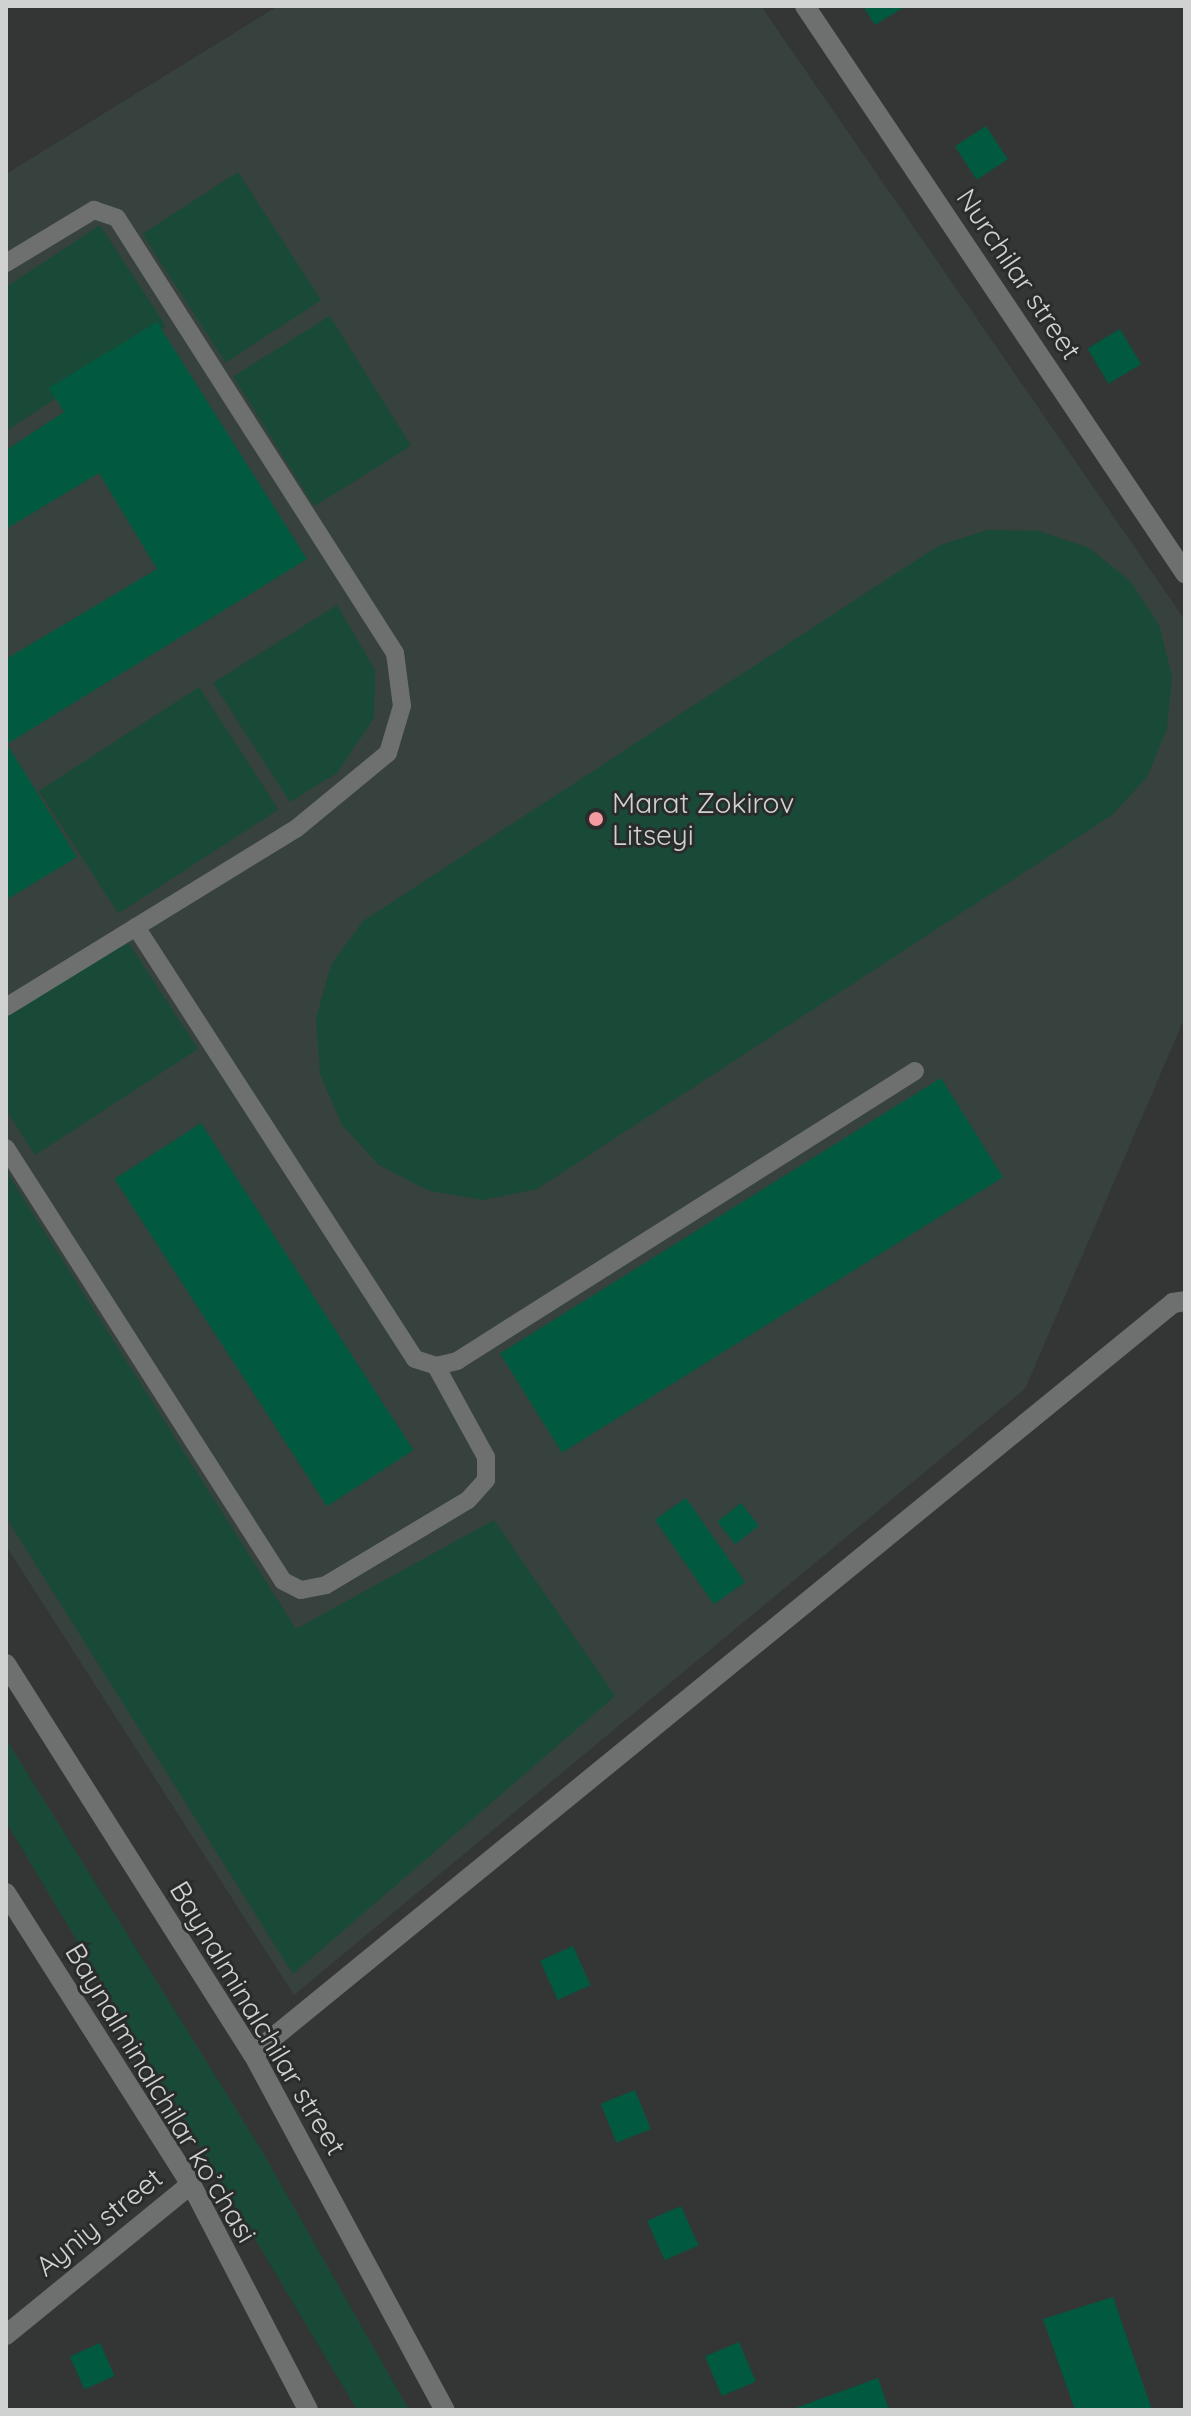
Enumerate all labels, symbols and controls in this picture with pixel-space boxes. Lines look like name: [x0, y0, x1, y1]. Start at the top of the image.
street label: Nurchilar street: [950, 182, 1088, 366]
place label: Marat Zokirov Litseyi: [612, 786, 794, 852]
marker: Marat Zokirov Litseyi: [587, 810, 605, 828]
street label: Baynalminalchilar street: [163, 1875, 353, 2161]
street label: Baynalminalchilar ko’chasi: [58, 1937, 264, 2249]
street label: Ayniy street: [29, 2161, 169, 2283]

